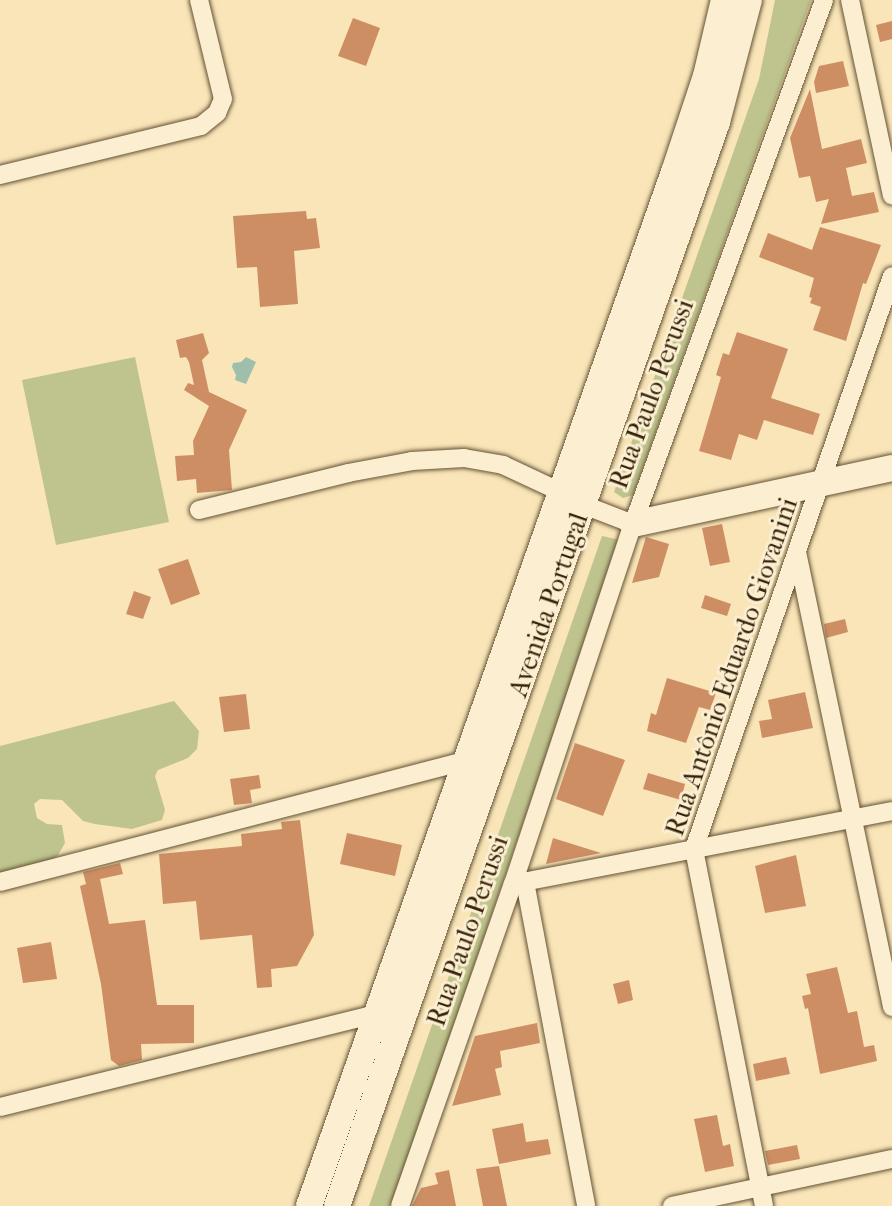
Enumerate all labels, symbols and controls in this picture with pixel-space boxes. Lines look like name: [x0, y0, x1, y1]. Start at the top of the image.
street label: Rua Paulo Perussi: [603, 295, 701, 493]
street label: Rua Antônio Eduardo Giovanini: [659, 494, 805, 840]
street label: Avenida Portugal: [503, 509, 595, 701]
street label: Rua Paulo Perussi: [421, 832, 515, 1030]

